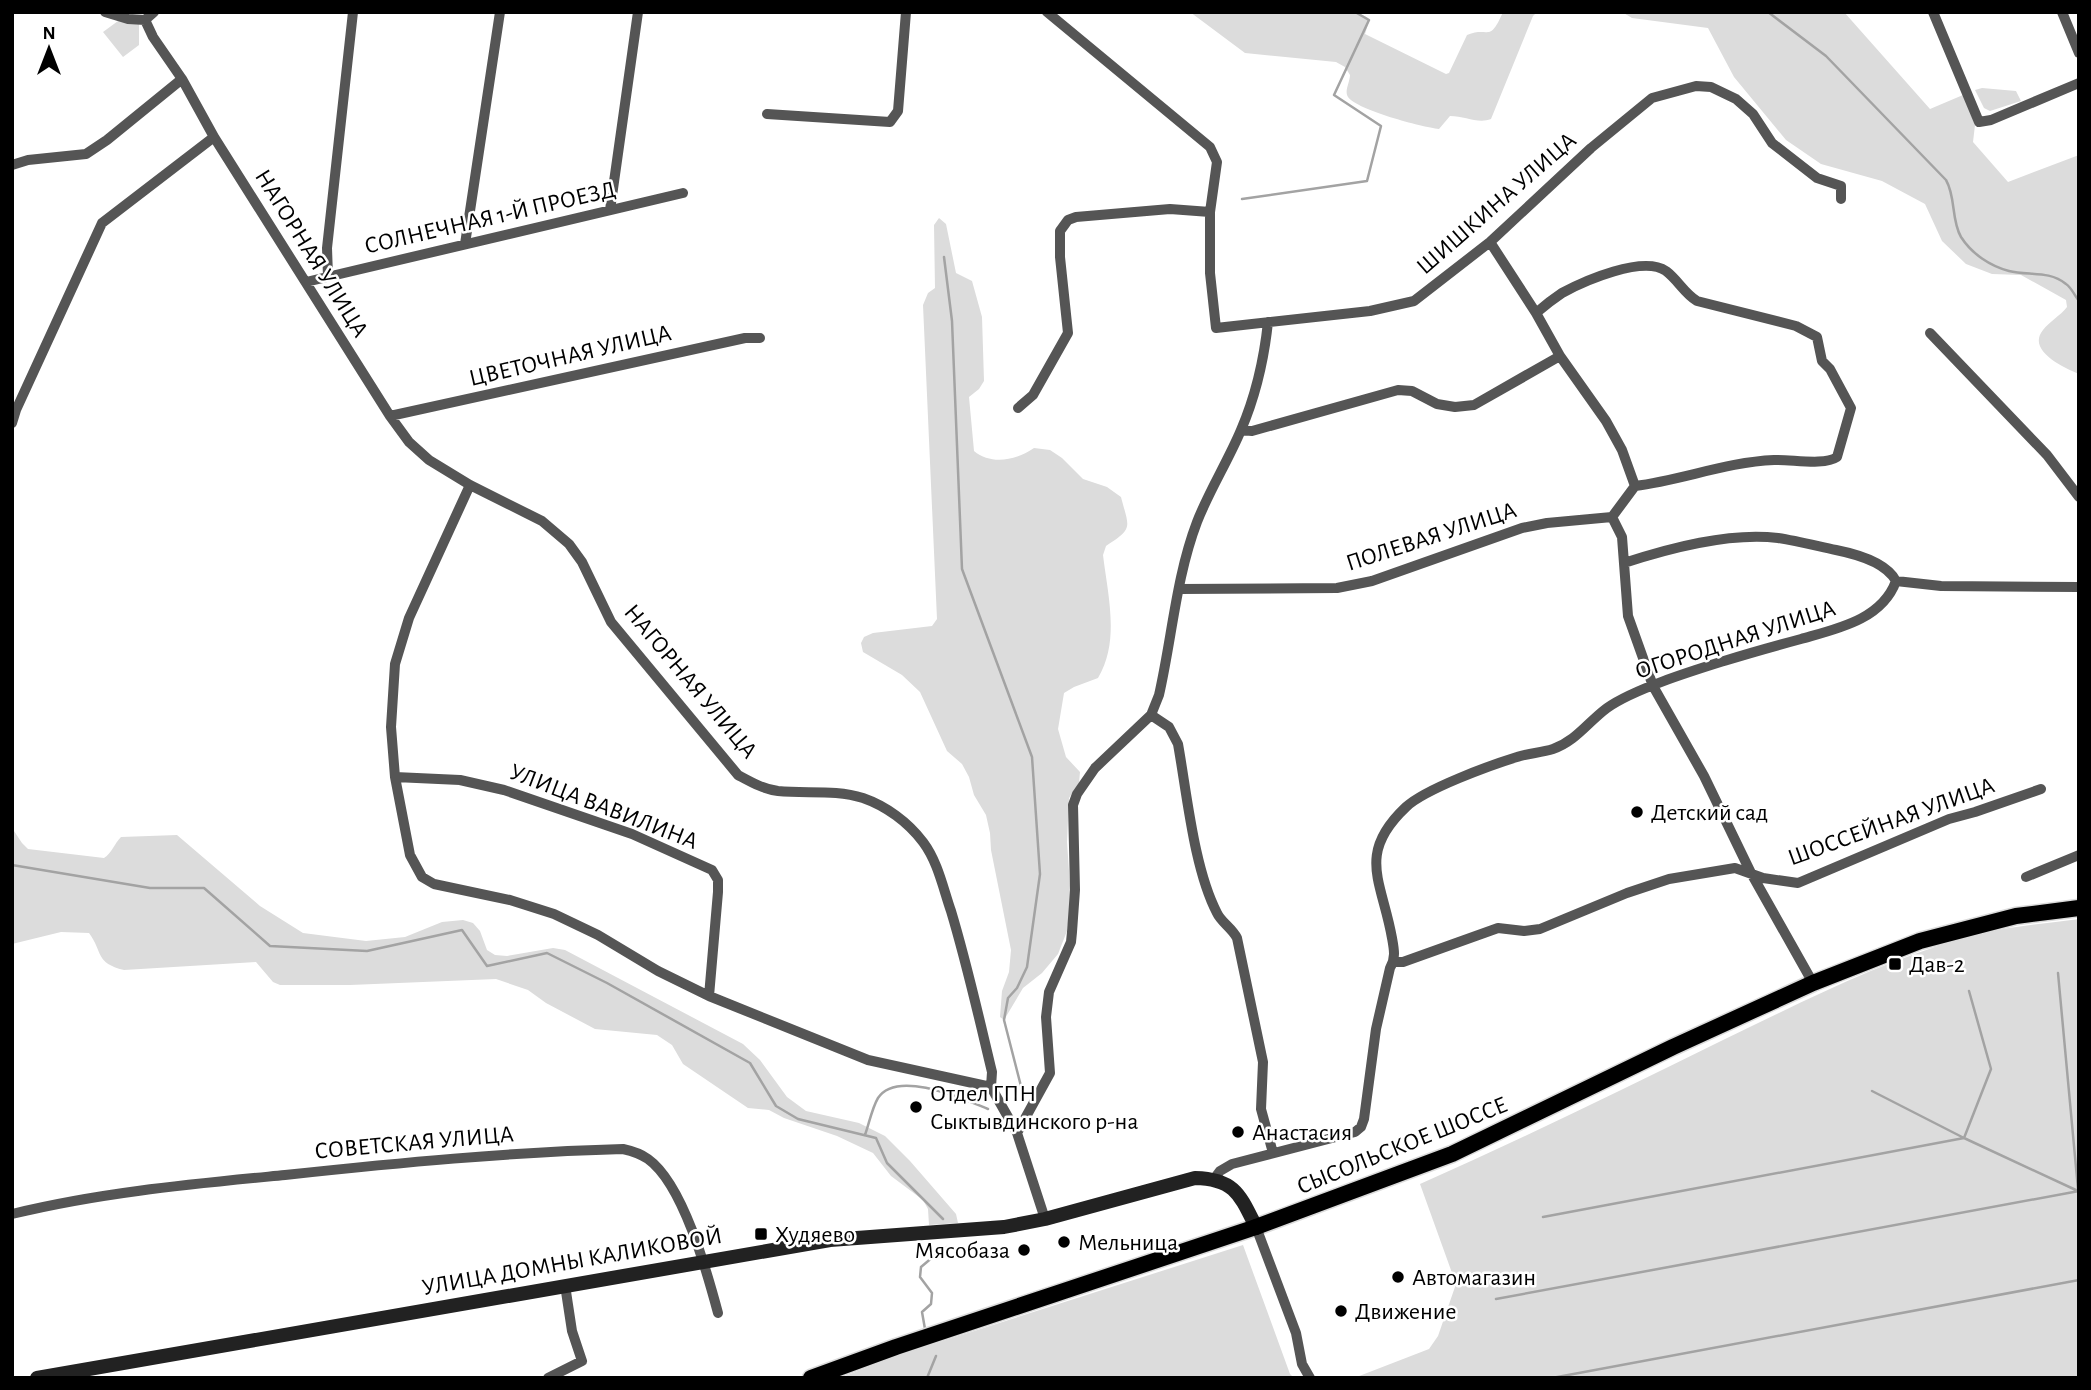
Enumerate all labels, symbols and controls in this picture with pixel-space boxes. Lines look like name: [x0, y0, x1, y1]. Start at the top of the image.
north arrow: [14, 14, 84, 84]
text: N: [42, 24, 56, 43]
street label: ШИШКИНА УЛИЦА: [1412, 128, 1581, 279]
street label: НАГОРНАЯ УЛИЦА: [250, 165, 372, 342]
street label: СОЛНЕЧНАЯ 1-Й ПРОЕЗД: [362, 177, 618, 259]
street label: ЦВЕТОЧНАЯ УЛИЦА: [467, 321, 674, 391]
street label: ПОЛЕВАЯ УЛИЦА: [1343, 498, 1520, 576]
street label: ОГОРОДНАЯ УЛИЦА: [1632, 596, 1838, 684]
street label: НАГОРНАЯ УЛИЦА: [619, 600, 761, 763]
street label: УЛИЦА ВАВИЛИНА: [506, 760, 701, 854]
street label: ШОССЕЙНАЯ УЛИЦА: [1785, 773, 1998, 870]
place label: Детский сад: [1651, 801, 1768, 825]
marker: Детский сад: [1629, 804, 1645, 820]
place label: Дав-2: [1909, 953, 1965, 977]
marker: Дав-2: [1887, 956, 1903, 972]
place label: Отдел ГПН Сыктывдинского р-на: [930, 1082, 1138, 1134]
street label: СЫСОЛЬСКОЕ ШОССЕ: [1294, 1093, 1511, 1199]
marker: Отдел ГПН Сыктывдинского р-на: [908, 1099, 924, 1115]
place label: Анастасия: [1252, 1121, 1352, 1145]
street label: СОВЕТСКАЯ УЛИЦА: [314, 1122, 515, 1164]
marker: Анастасия: [1230, 1124, 1246, 1140]
place label: Худяево: [775, 1223, 855, 1247]
street label: УЛИЦА ДОМНЫ КАЛИКОВОЙ: [420, 1224, 724, 1300]
marker: Худяево: [753, 1226, 769, 1242]
place label: Мельница: [1078, 1231, 1178, 1255]
marker: Мельница: [1056, 1234, 1072, 1250]
place label: Мясобаза: [915, 1239, 1010, 1263]
marker: Мясобаза: [1016, 1242, 1032, 1258]
place label: Автомагазин: [1412, 1266, 1536, 1290]
marker: Автомагазин: [1390, 1269, 1406, 1285]
place label: Движение: [1355, 1300, 1456, 1324]
marker: Движение: [1333, 1303, 1349, 1319]

